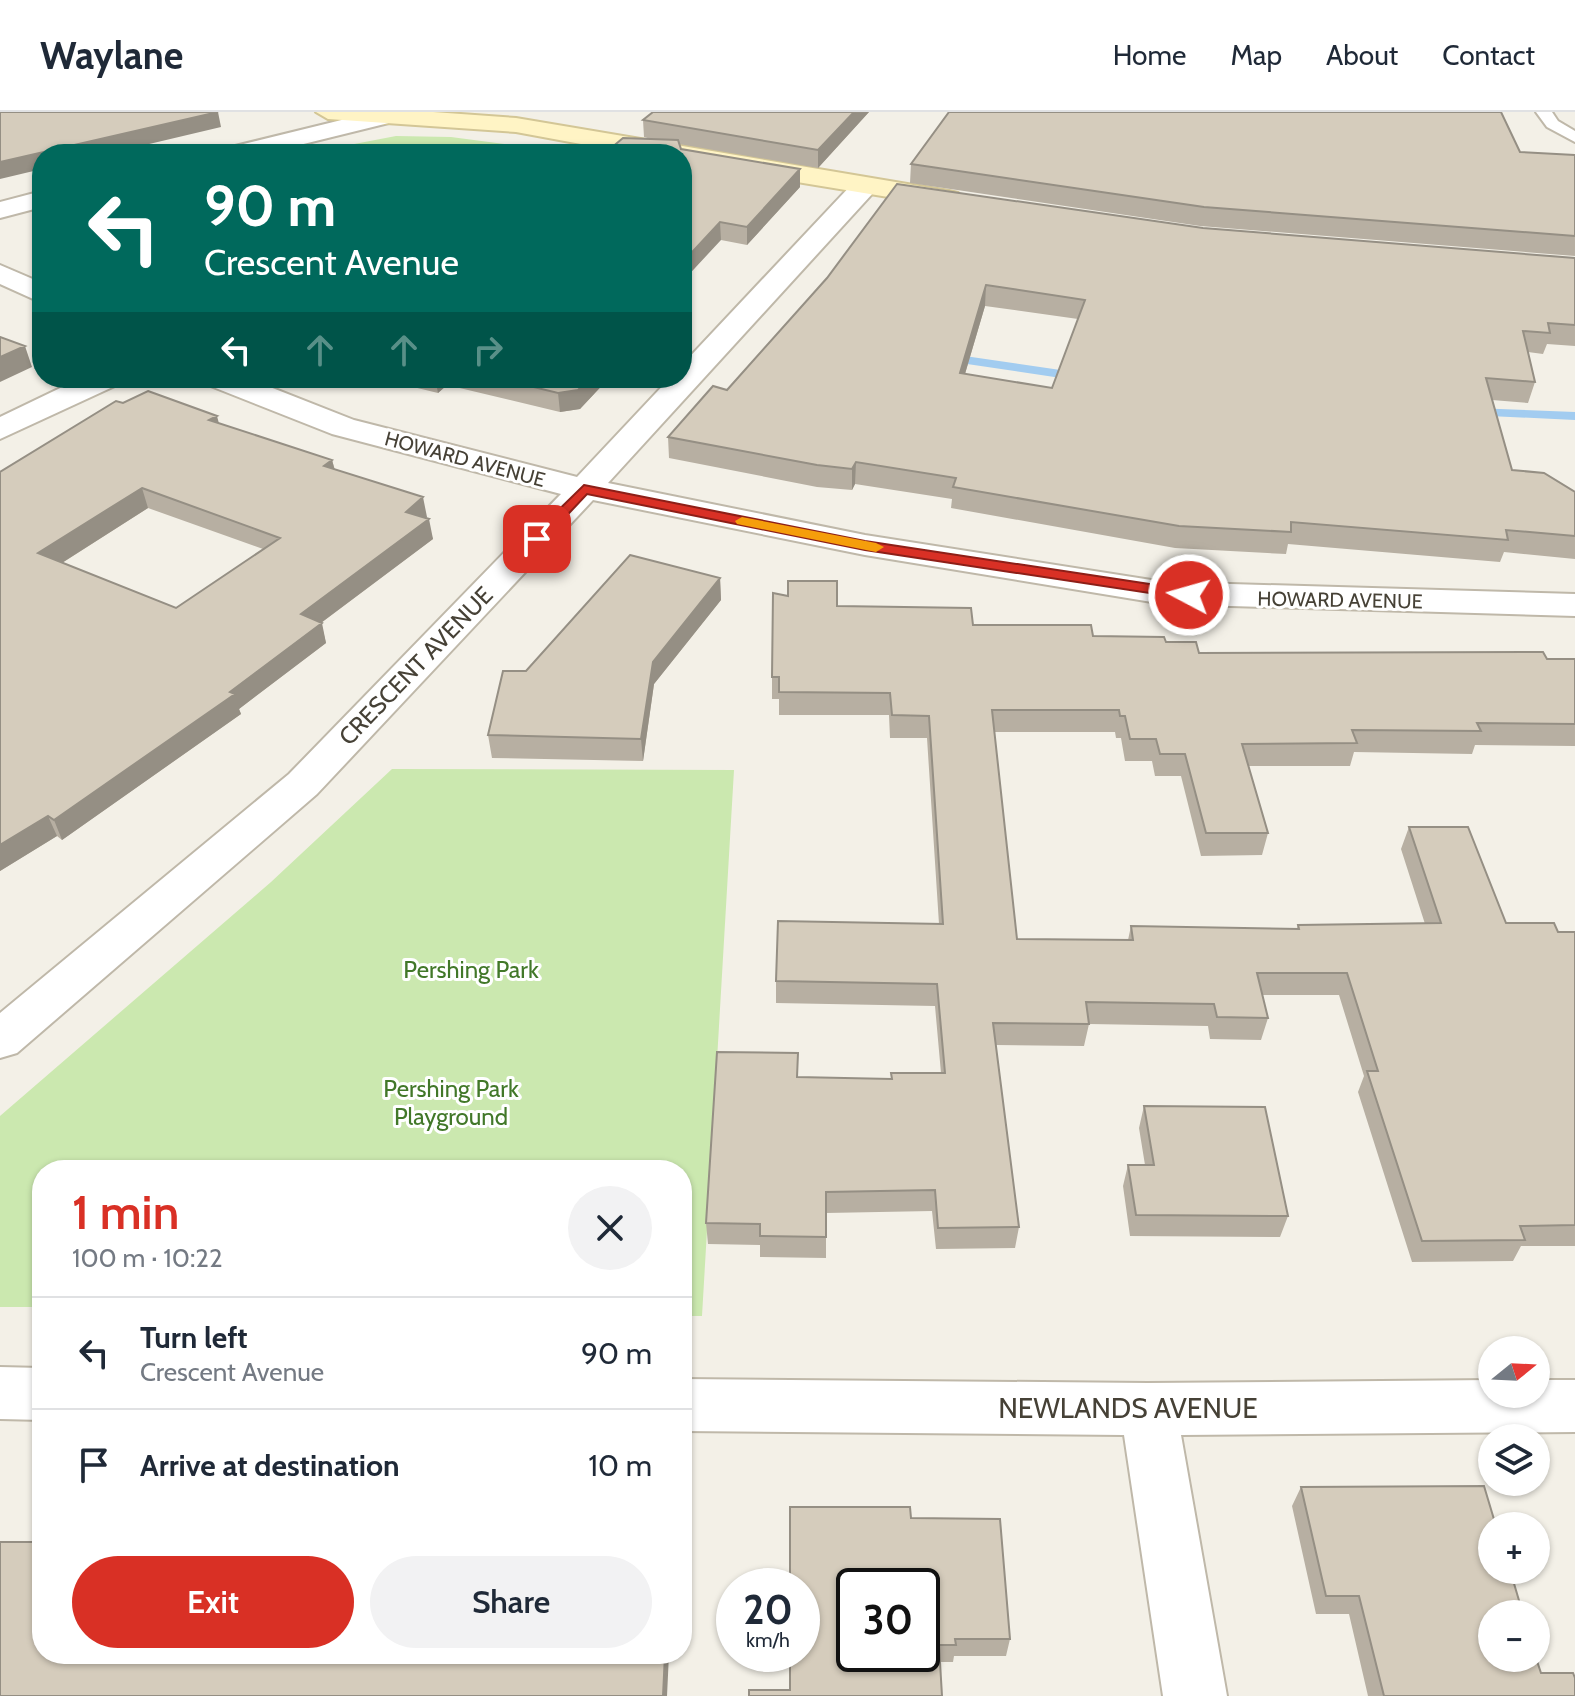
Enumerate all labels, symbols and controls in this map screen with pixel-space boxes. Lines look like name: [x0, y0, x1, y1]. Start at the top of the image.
text: Waylane: [40, 32, 183, 79]
text: Home: [1113, 38, 1186, 72]
text: Map: [1230, 38, 1282, 72]
text: About: [1326, 38, 1398, 72]
text: Contact: [1442, 38, 1535, 72]
text: 90 m: [204, 172, 336, 240]
icon: left: [72, 176, 176, 280]
text: Crescent Avenue: [204, 240, 459, 284]
icon: left: [214, 328, 258, 372]
icon: ahead: [298, 328, 342, 372]
icon: ahead: [382, 328, 426, 372]
icon: right: [466, 328, 510, 372]
street label: HOWARD AVENUE: [382, 426, 548, 492]
pin: [503, 505, 571, 573]
icon: arrive: [515, 517, 559, 561]
position arrow: [1147, 553, 1231, 637]
street label: CRESCENT AVENUE: [333, 580, 499, 751]
street label: HOWARD AVENUE: [1257, 587, 1423, 613]
park label: Pershing Park: [403, 955, 539, 984]
park label: Pershing Park Playground: [383, 1074, 519, 1131]
text: 1 min: [72, 1183, 179, 1241]
button: close: [568, 1186, 652, 1270]
text: 100 m · 10:22: [72, 1242, 223, 1274]
text: Turn left: [140, 1319, 248, 1356]
icon: left: [72, 1331, 116, 1375]
text: 90 m: [581, 1335, 652, 1372]
north arrow: [1478, 1336, 1550, 1408]
map controls: [1478, 1336, 1550, 1672]
text: Crescent Avenue: [140, 1356, 324, 1388]
street label: NEWLANDS AVENUE: [998, 1391, 1258, 1425]
button: layers: [1478, 1424, 1550, 1496]
icon: arrive: [72, 1443, 116, 1487]
text: Arrive at destination: [140, 1447, 400, 1484]
text: 10 m: [588, 1447, 652, 1484]
button: +: [1478, 1512, 1550, 1584]
button: Exit: [72, 1556, 354, 1648]
button: Share: [370, 1556, 652, 1648]
speed limit sign: 30: [836, 1568, 940, 1672]
text: 20: [743, 1585, 793, 1634]
button: −: [1478, 1600, 1550, 1672]
text: km/h: [746, 1628, 790, 1652]

